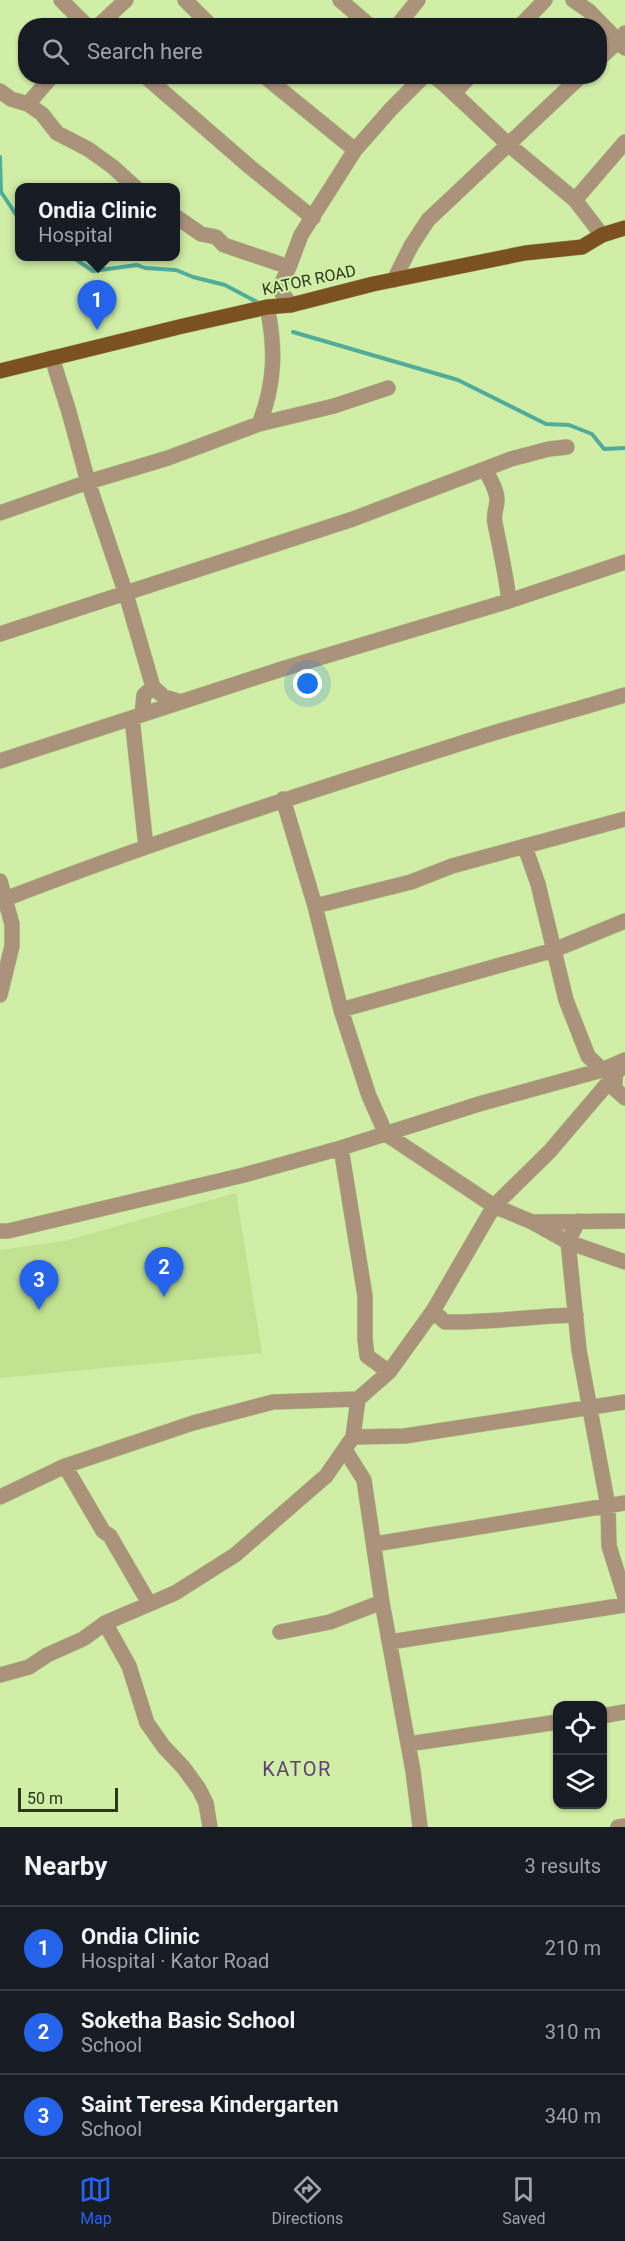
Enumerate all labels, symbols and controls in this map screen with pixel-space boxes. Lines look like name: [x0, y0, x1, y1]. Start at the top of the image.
search box: [18, 18, 607, 84]
icon: search: [39, 35, 72, 68]
text: Search here: [87, 39, 203, 64]
popup: [15, 183, 180, 261]
text: Ondia Clinic: [38, 198, 157, 223]
text: Hospital: [38, 223, 113, 247]
street label: KATOR ROAD: [260, 261, 358, 299]
pin: 1: [78, 280, 116, 330]
your location: [293, 669, 322, 698]
pin: 2: [144, 1248, 184, 1297]
pin: 3: [20, 1260, 58, 1310]
map controls: [553, 1701, 607, 1809]
button: locate: [553, 1701, 607, 1755]
button: layers: [553, 1755, 607, 1809]
district label: KATOR: [262, 1757, 332, 1781]
scale bar: [18, 1785, 118, 1812]
text: 50 m: [27, 1789, 63, 1808]
text: Nearby: [24, 1851, 107, 1881]
text: 3 results: [525, 1854, 601, 1878]
text: Ondia Clinic: [81, 1924, 200, 1949]
text: 1: [38, 1936, 49, 1960]
text: 210 m: [545, 1936, 601, 1960]
text: Hospital · Kator Road: [81, 1949, 269, 1973]
text: Soketha Basic School: [81, 2008, 295, 2033]
text: 2: [38, 2020, 49, 2044]
text: 310 m: [545, 2020, 601, 2044]
text: School: [81, 2033, 142, 2057]
text: Saint Teresa Kindergarten: [81, 2092, 338, 2117]
text: 3: [38, 2104, 49, 2128]
text: 340 m: [545, 2104, 601, 2128]
text: School: [81, 2117, 142, 2141]
tab: Map: [79, 2173, 112, 2228]
tab: Directions: [271, 2173, 343, 2228]
tab: Saved: [502, 2173, 546, 2228]

